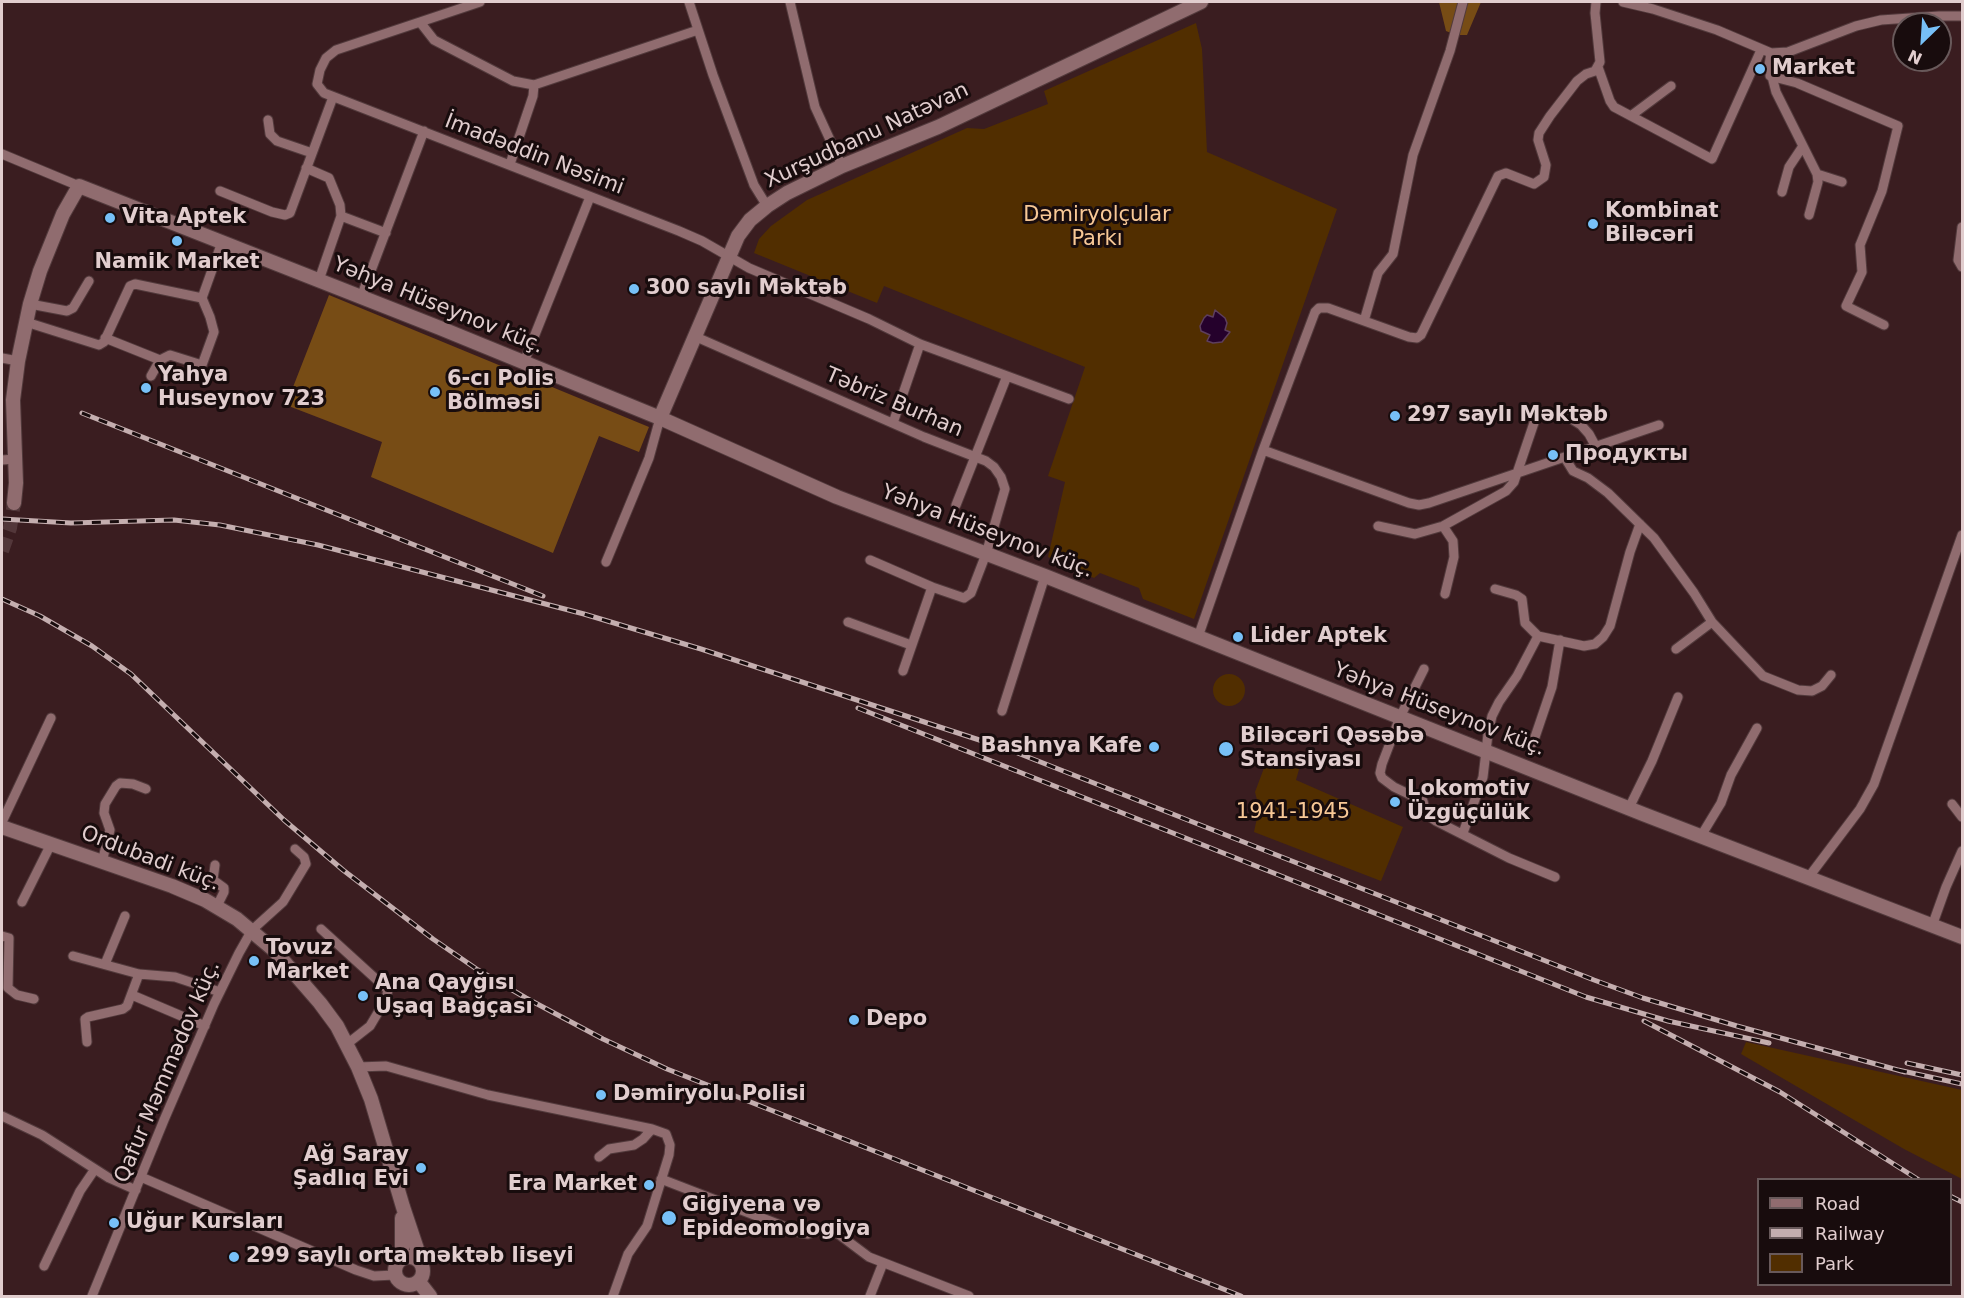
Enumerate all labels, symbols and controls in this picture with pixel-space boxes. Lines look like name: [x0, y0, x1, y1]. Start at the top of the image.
north arrow: [1892, 12, 1952, 72]
text: N: [1905, 46, 1925, 68]
place label: Market: [1772, 56, 1855, 82]
marker: Market: [1753, 62, 1767, 76]
street label: Xurşudbanu Natəvan: [761, 78, 973, 194]
street label: İmadəddin Nəsimi: [441, 109, 627, 201]
place label: Kombinat Biləcəri: [1605, 199, 1719, 249]
park label: Dəmiryolçular Parkı: [1023, 203, 1171, 253]
place label: Vita Aptek: [122, 205, 246, 231]
marker: Vita Aptek: [103, 211, 117, 225]
marker: Kombinat Biləcəri: [1586, 217, 1600, 231]
marker: Namik Market: [170, 234, 184, 248]
place label: Namik Market: [94, 250, 260, 276]
street label: Yəhya Hüseynov küç.: [329, 252, 547, 360]
place label: 300 saylı Məktəb: [646, 276, 847, 302]
marker: 300 saylı Məktəb: [627, 282, 641, 296]
place label: Yahya Huseynov 723: [158, 363, 325, 413]
street label: Təbriz Burhan: [822, 363, 966, 443]
place label: 6-cı Polis Bölməsi: [447, 367, 554, 417]
marker: Yahya Huseynov 723: [139, 381, 153, 395]
marker: 6-cı Polis Bölməsi: [428, 385, 442, 399]
place label: 297 saylı Məktəb: [1407, 403, 1608, 429]
marker: 297 saylı Məktəb: [1388, 409, 1402, 423]
place label: Продукты: [1565, 442, 1688, 468]
marker: Продукты: [1546, 448, 1560, 462]
street label: Yəhya Hüseynov küç.: [878, 480, 1096, 584]
place label: Lider Aptek: [1250, 624, 1387, 650]
marker: Lider Aptek: [1231, 630, 1245, 644]
street label: Yəhya Hüseynov küç.: [1330, 658, 1548, 762]
place label: Biləcəri Qəsəbə Stansiyası: [1240, 724, 1424, 774]
place label: Bashnya Kafe: [980, 734, 1142, 760]
marker: Bashnya Kafe: [1147, 740, 1161, 754]
marker: Biləcəri Qəsəbə Stansiyası: [1217, 740, 1235, 758]
place label: Lokomotiv Üzgüçülük: [1407, 777, 1530, 827]
marker: Lokomotiv Üzgüçülük: [1388, 795, 1402, 809]
park label: 1941-1945: [1236, 800, 1350, 826]
street label: Ordubadi küç.: [77, 821, 223, 897]
place label: Tovuz Market: [266, 936, 349, 986]
marker: Tovuz Market: [247, 954, 261, 968]
street label: Qafur Məmmədov küç.: [110, 957, 226, 1187]
place label: Ana Qayğısı Uşaq Bağçası: [375, 971, 533, 1021]
marker: Ana Qayğısı Uşaq Bağçası: [356, 989, 370, 1003]
place label: Depo: [866, 1007, 927, 1033]
marker: Depo: [847, 1013, 861, 1027]
place label: Dəmiryolu Polisi: [613, 1082, 806, 1108]
marker: Dəmiryolu Polisi: [594, 1088, 608, 1102]
place label: Ağ Saray Şadlıq Evi: [293, 1143, 409, 1193]
marker: Ağ Saray Şadlıq Evi: [414, 1161, 428, 1175]
place label: Era Market: [508, 1172, 637, 1198]
marker: Era Market: [642, 1178, 656, 1192]
legend: [1757, 1178, 1952, 1286]
place label: Gigiyena və Epideomologiya: [682, 1193, 870, 1243]
text: Road: [1815, 1193, 1860, 1214]
marker: Gigiyena və Epideomologiya: [660, 1209, 678, 1227]
place label: Uğur Kursları: [126, 1210, 283, 1236]
marker: Uğur Kursları: [107, 1216, 121, 1230]
text: Railway: [1815, 1223, 1885, 1244]
place label: 299 saylı orta məktəb liseyi: [246, 1244, 574, 1270]
marker: 299 saylı orta məktəb liseyi: [227, 1250, 241, 1264]
text: Park: [1815, 1253, 1854, 1274]

